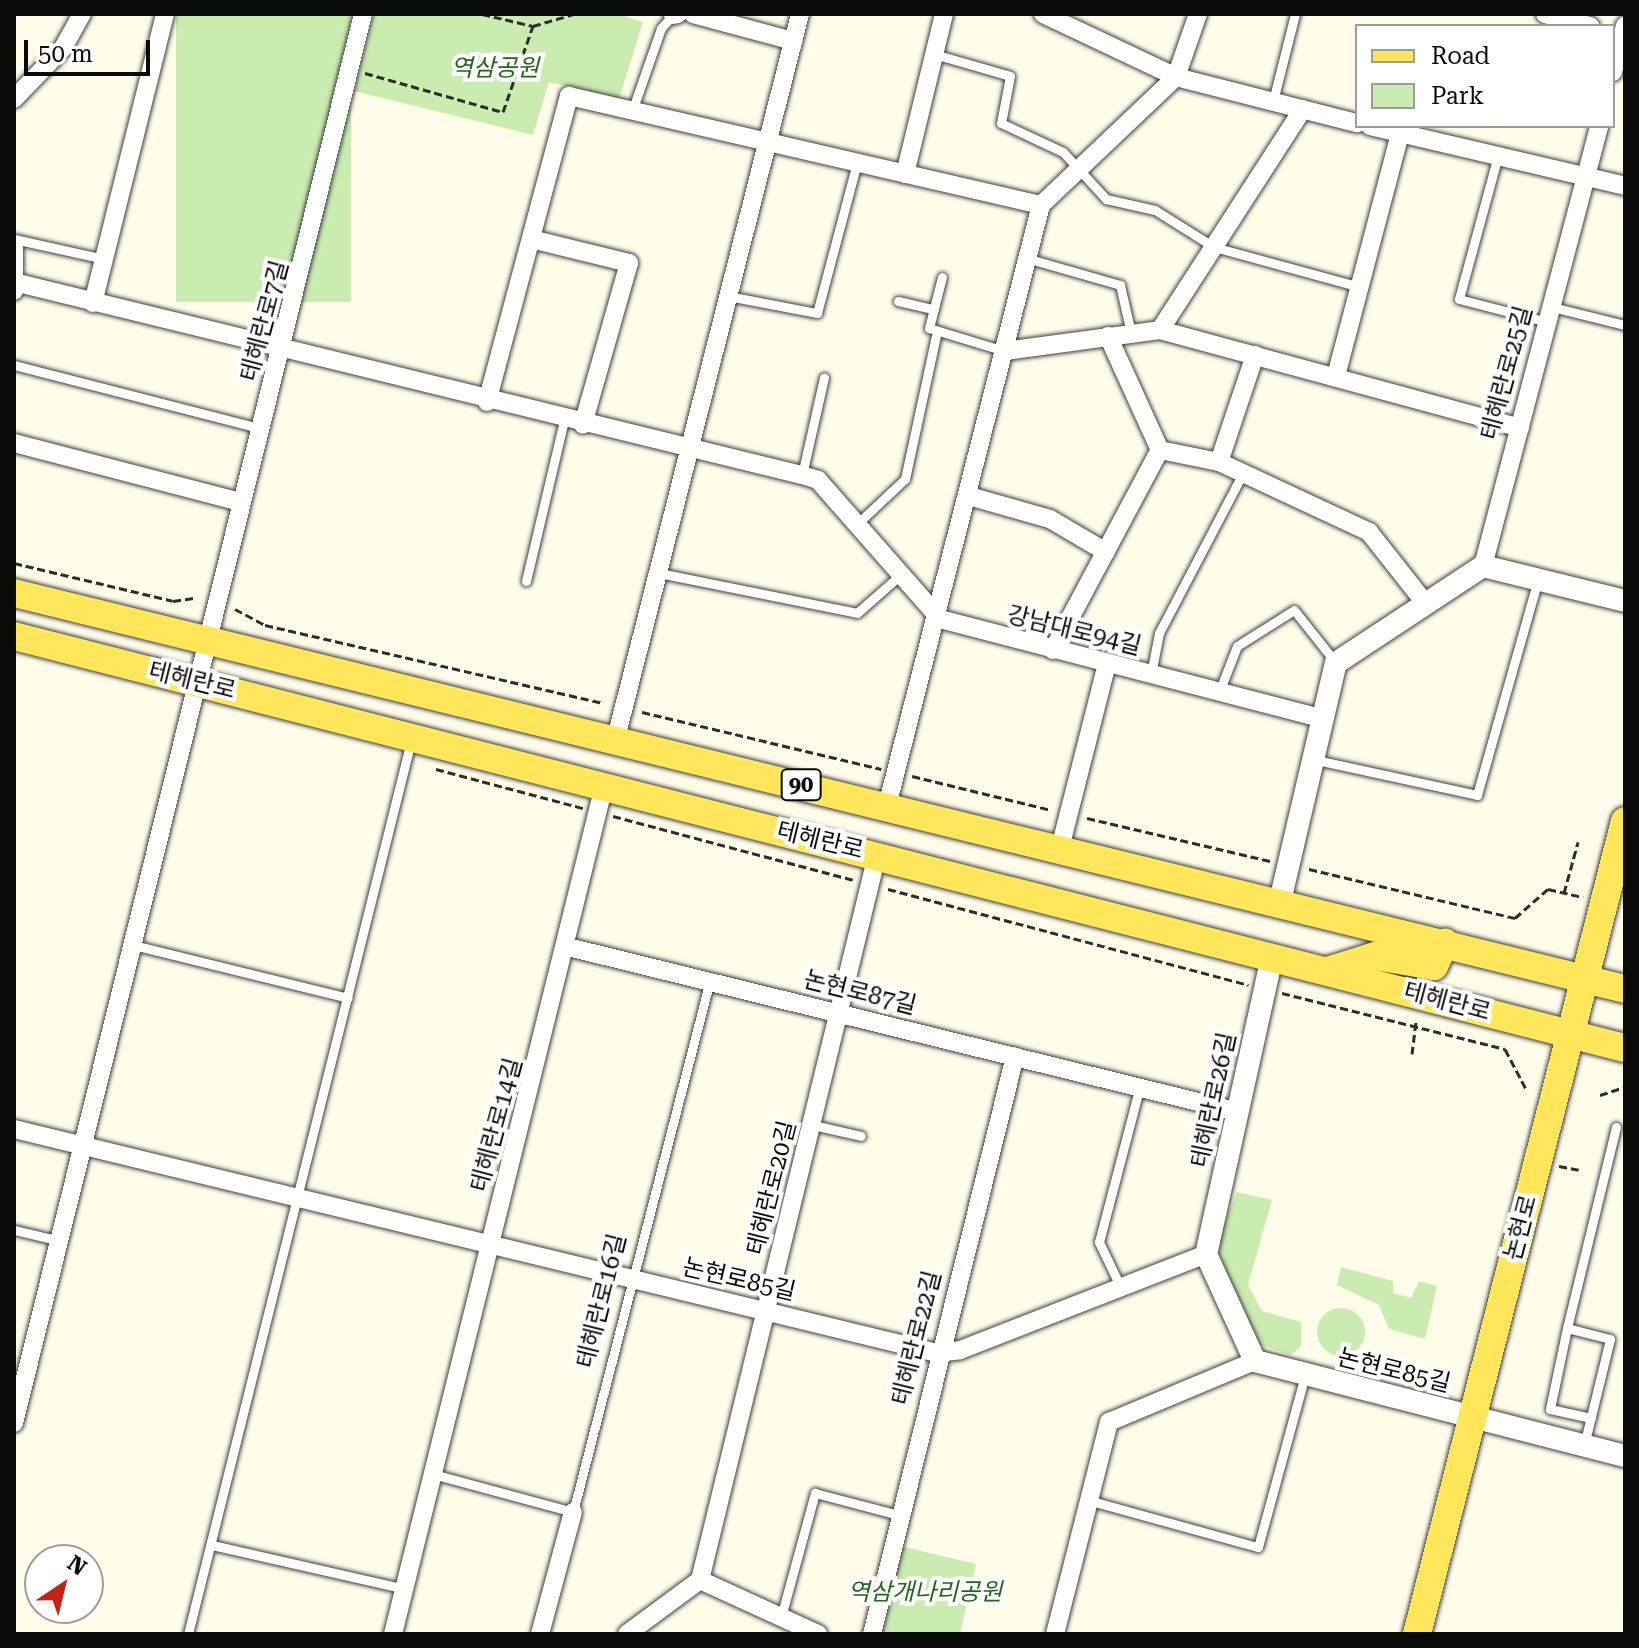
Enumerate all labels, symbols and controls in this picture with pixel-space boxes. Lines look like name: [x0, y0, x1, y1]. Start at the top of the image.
scale bar: [28, 24, 154, 74]
legend: [1355, 24, 1615, 128]
text: 50 m: [38, 40, 93, 68]
text: Road: [1431, 42, 1490, 70]
park label: 역삼공원: [451, 55, 539, 83]
text: Park: [1431, 82, 1484, 110]
street label: 테헤란로7길: [235, 257, 295, 385]
street label: 테헤란로25길: [1475, 303, 1539, 443]
street label: 강남대로94길: [1004, 600, 1144, 662]
street label: 테헤란로: [146, 656, 238, 706]
road number: 90: [779, 767, 823, 803]
street label: 테헤란로: [774, 816, 866, 866]
street label: 논현로87길: [801, 965, 919, 1021]
street label: 테헤란로: [1401, 977, 1493, 1027]
street label: 테헤란로26길: [1186, 1030, 1242, 1170]
street label: 테헤란로14길: [465, 1055, 529, 1195]
street label: 테헤란로20길: [741, 1118, 803, 1258]
street label: 논현로: [1499, 1192, 1543, 1264]
street label: 테헤란로16길: [571, 1231, 633, 1371]
street label: 논현로85길: [680, 1253, 798, 1307]
street label: 테헤란로22길: [886, 1268, 948, 1408]
street label: 논현로85길: [1335, 1343, 1453, 1399]
north arrow: [24, 1544, 104, 1624]
text: N: [63, 1550, 91, 1581]
park label: 역삼개나리공원: [848, 1579, 1002, 1607]

